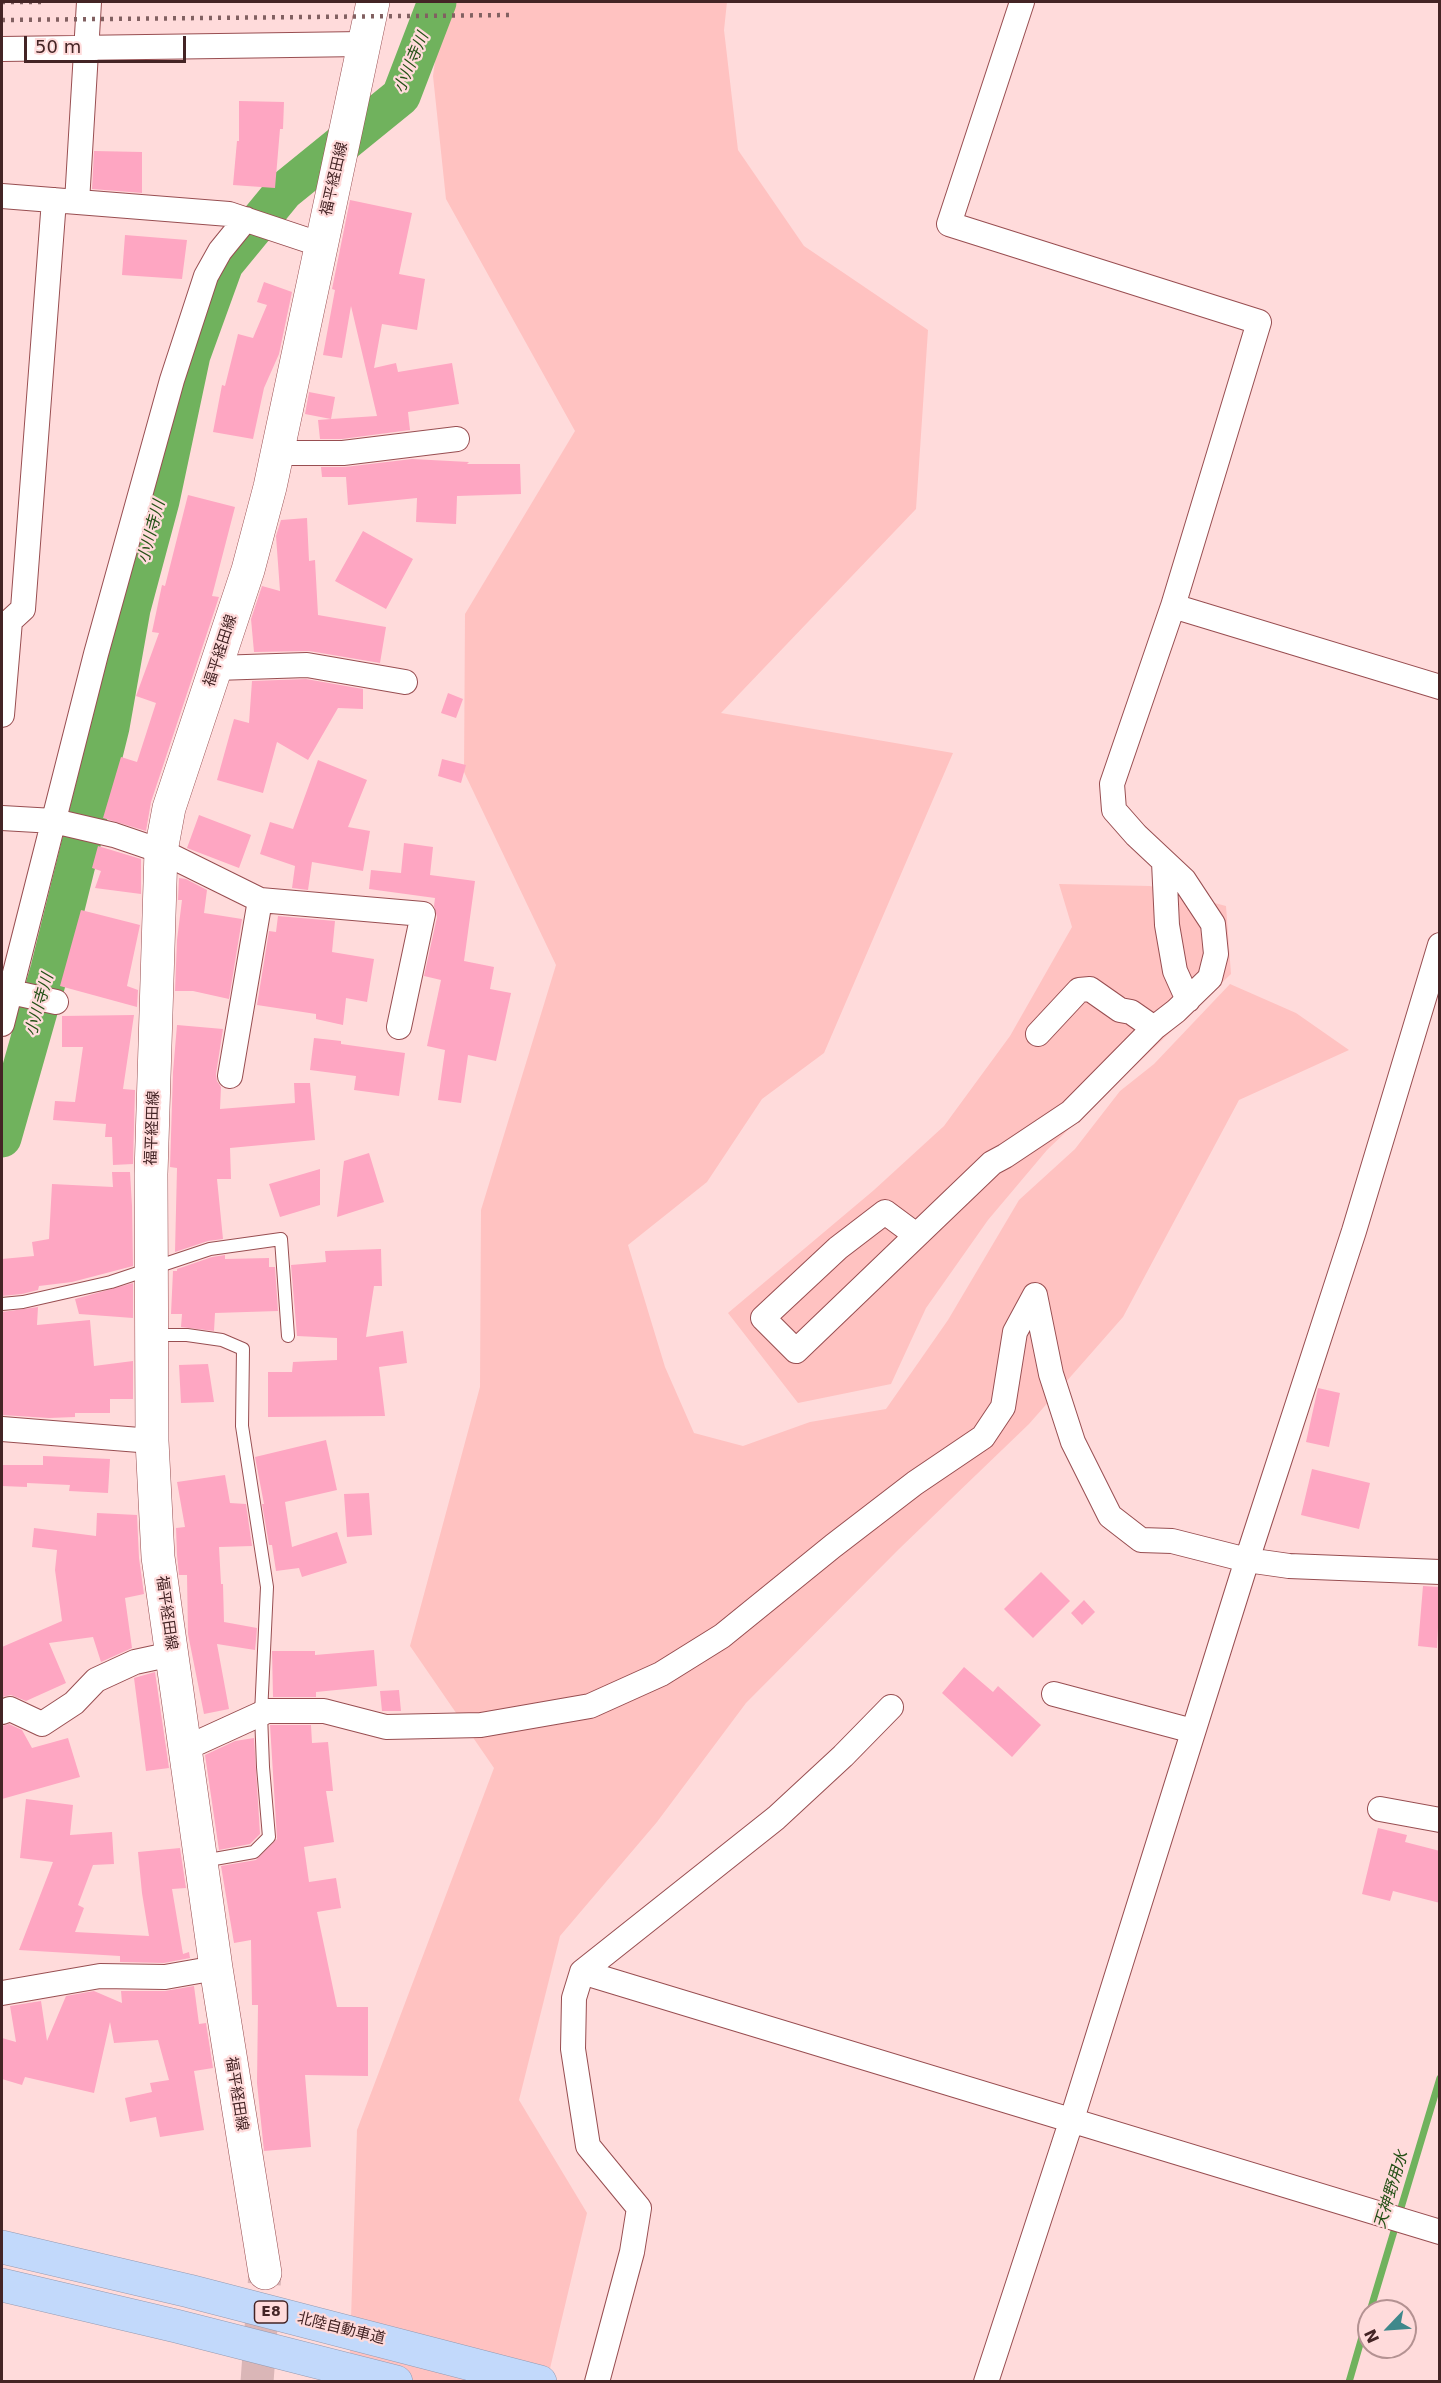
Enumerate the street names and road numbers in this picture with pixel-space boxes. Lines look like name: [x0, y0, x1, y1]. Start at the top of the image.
street label: 福平経田線: [318, 140, 352, 218]
street label: 福平経田線: [201, 613, 241, 689]
street label: 福平経田線: [143, 1090, 163, 1166]
street label: 福平経田線: [152, 1575, 180, 1651]
street label: 福平経田線: [221, 2056, 251, 2132]
road number: E8: [254, 2301, 288, 2323]
street label: 北陸自動車道: [295, 2309, 387, 2349]

